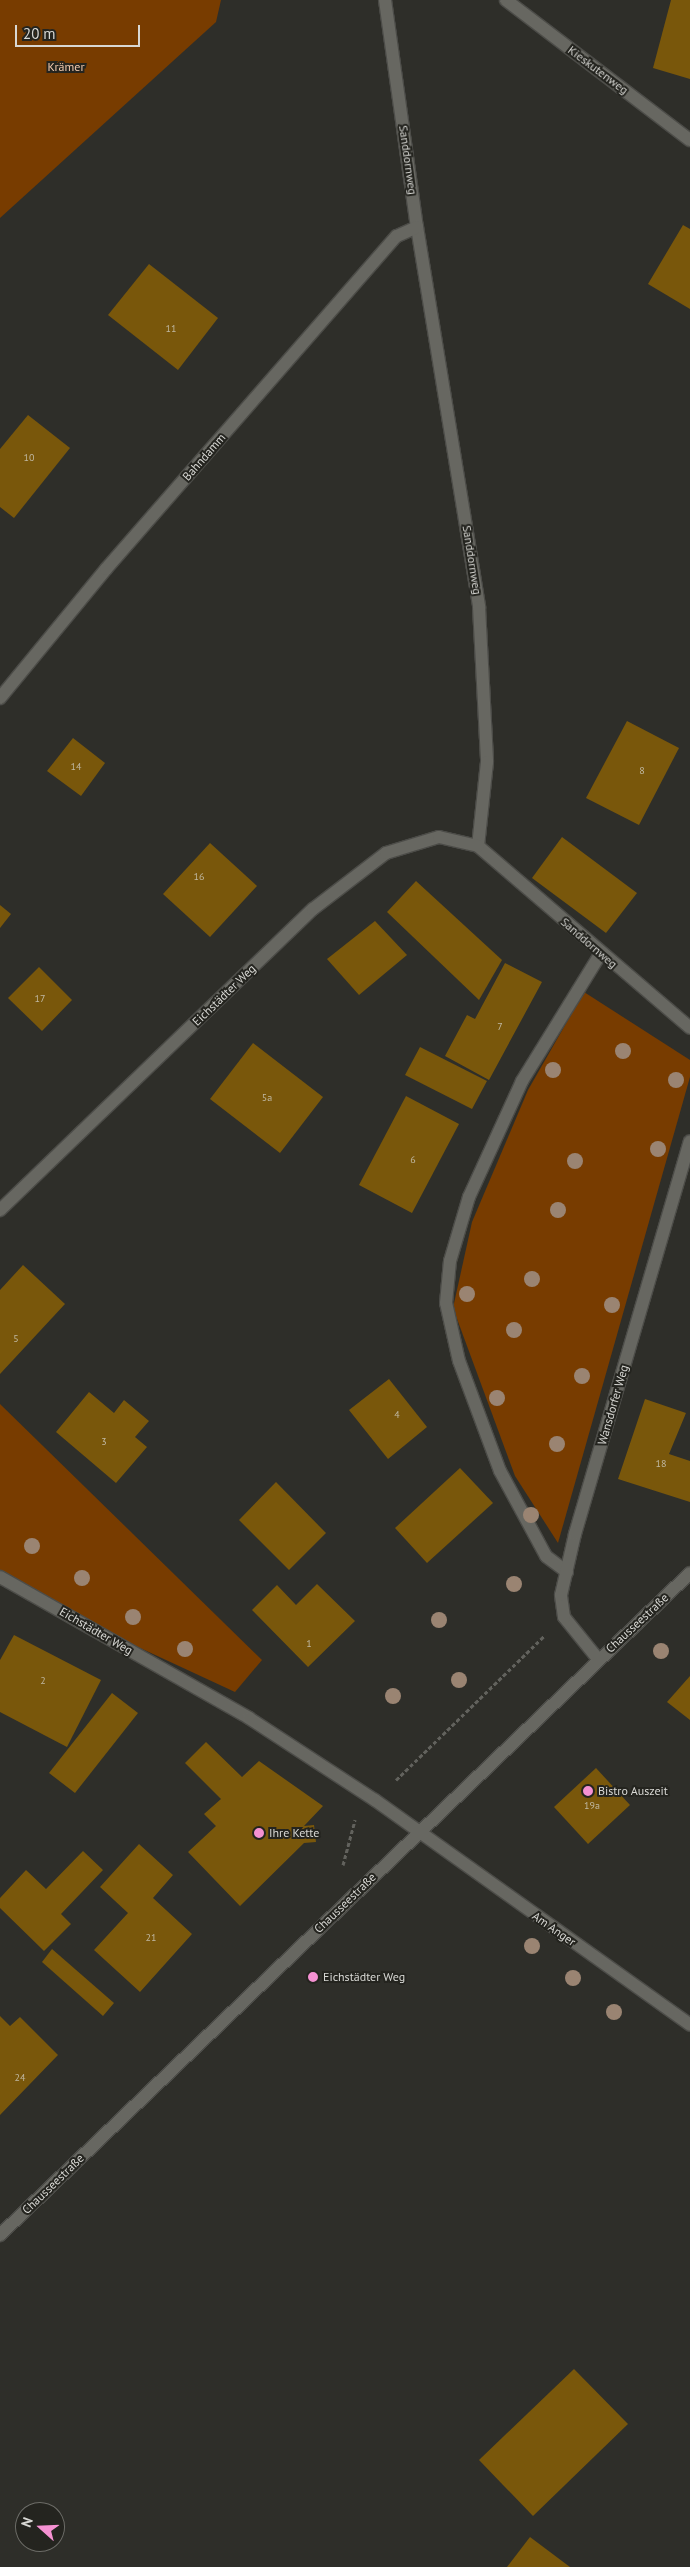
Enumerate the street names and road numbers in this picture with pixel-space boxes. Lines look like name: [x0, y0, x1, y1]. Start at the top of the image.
street label: Kieskutenweg: [565, 43, 631, 97]
street label: Sanddornweg: [396, 124, 420, 196]
street label: Bahndamm: [180, 430, 228, 484]
street label: Sanddornweg: [459, 524, 485, 596]
street label: Sanddornweg: [558, 915, 620, 971]
street label: Eichstädter Weg: [189, 961, 259, 1029]
street label: Wansdorfer Weg: [595, 1363, 631, 1447]
street label: Chausseestraße: [603, 1590, 671, 1656]
street label: Eichstädter Weg: [57, 1604, 135, 1658]
street label: Chausseestraße: [311, 1870, 379, 1936]
street label: Am Anger: [529, 1909, 579, 1949]
street label: Chausseestraße: [19, 2151, 87, 2217]

